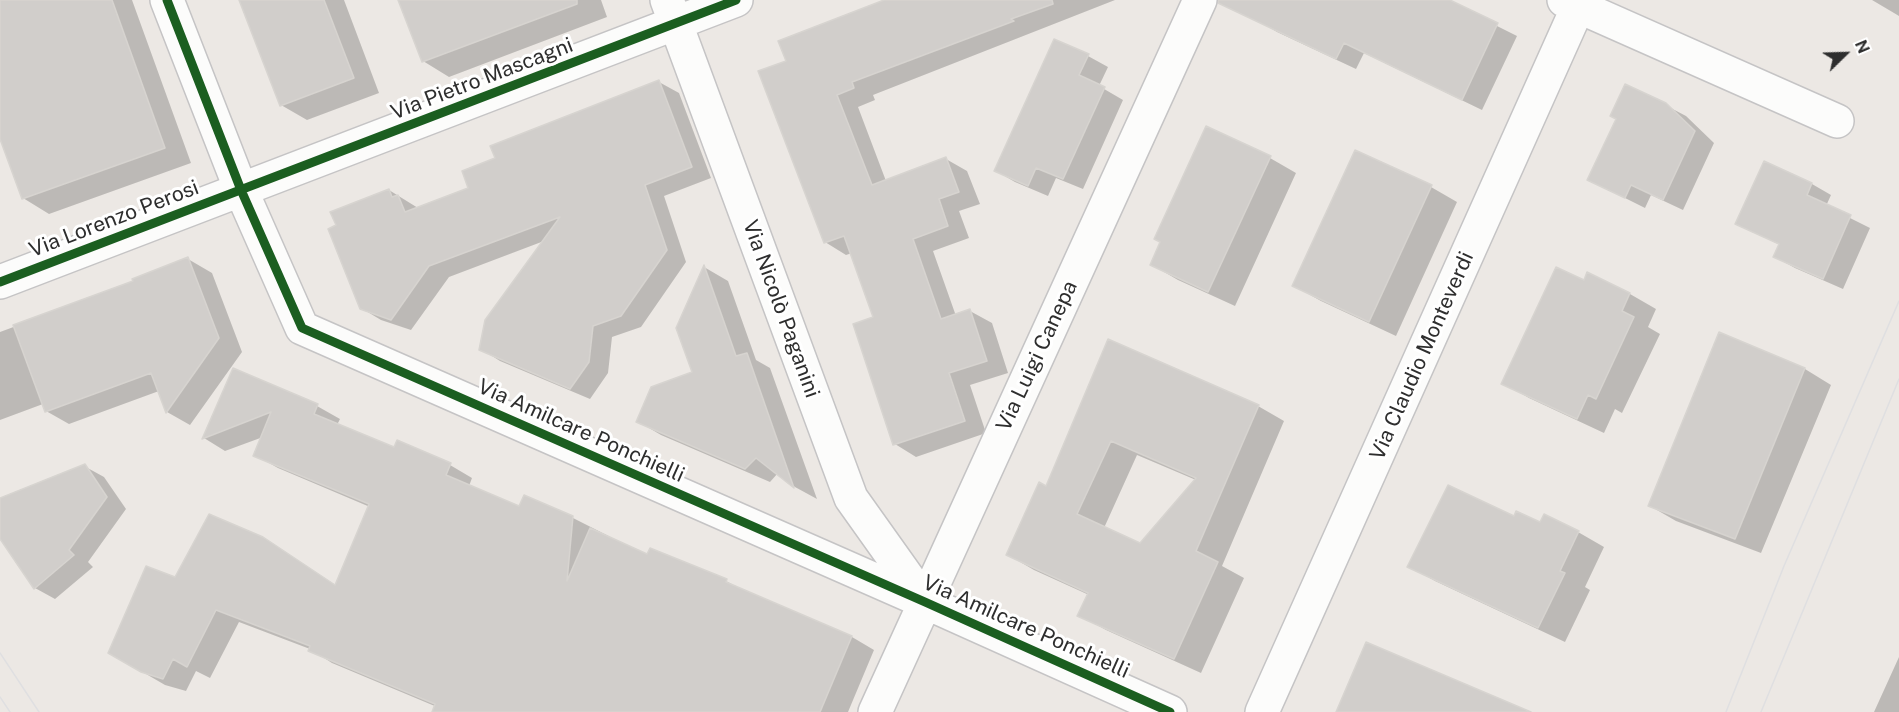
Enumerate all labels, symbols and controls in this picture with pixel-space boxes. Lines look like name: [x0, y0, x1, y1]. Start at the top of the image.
north arrow: [1815, 24, 1875, 84]
street label: Via Pietro Mascagni: [387, 33, 577, 125]
text: N: [1851, 37, 1873, 56]
street label: Via Lorenzo Perosi: [26, 175, 202, 263]
street label: Via Nicolò Paganini: [737, 217, 825, 401]
street label: Via Claudio Monteverdi: [1365, 248, 1479, 464]
street label: Via Luigi Canepa: [991, 277, 1083, 435]
street label: Via Amilcare Ponchielli: [474, 374, 688, 488]
street label: Via Amilcare Ponchielli: [919, 570, 1133, 684]

